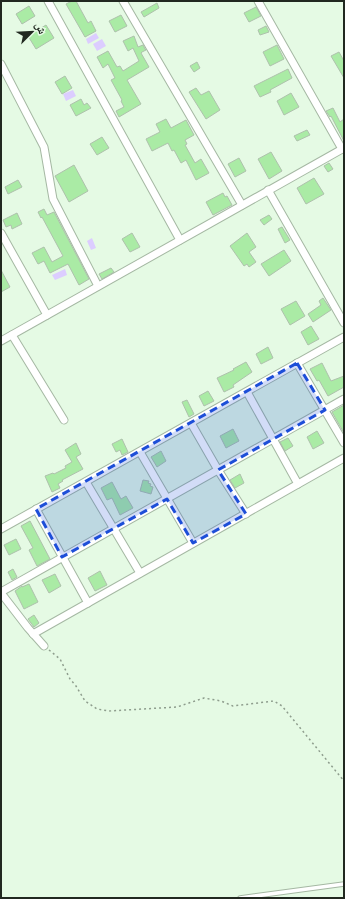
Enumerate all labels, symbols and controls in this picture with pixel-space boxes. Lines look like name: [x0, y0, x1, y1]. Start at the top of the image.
north arrow: [12, 12, 52, 52]
text: ش: [31, 20, 49, 37]

